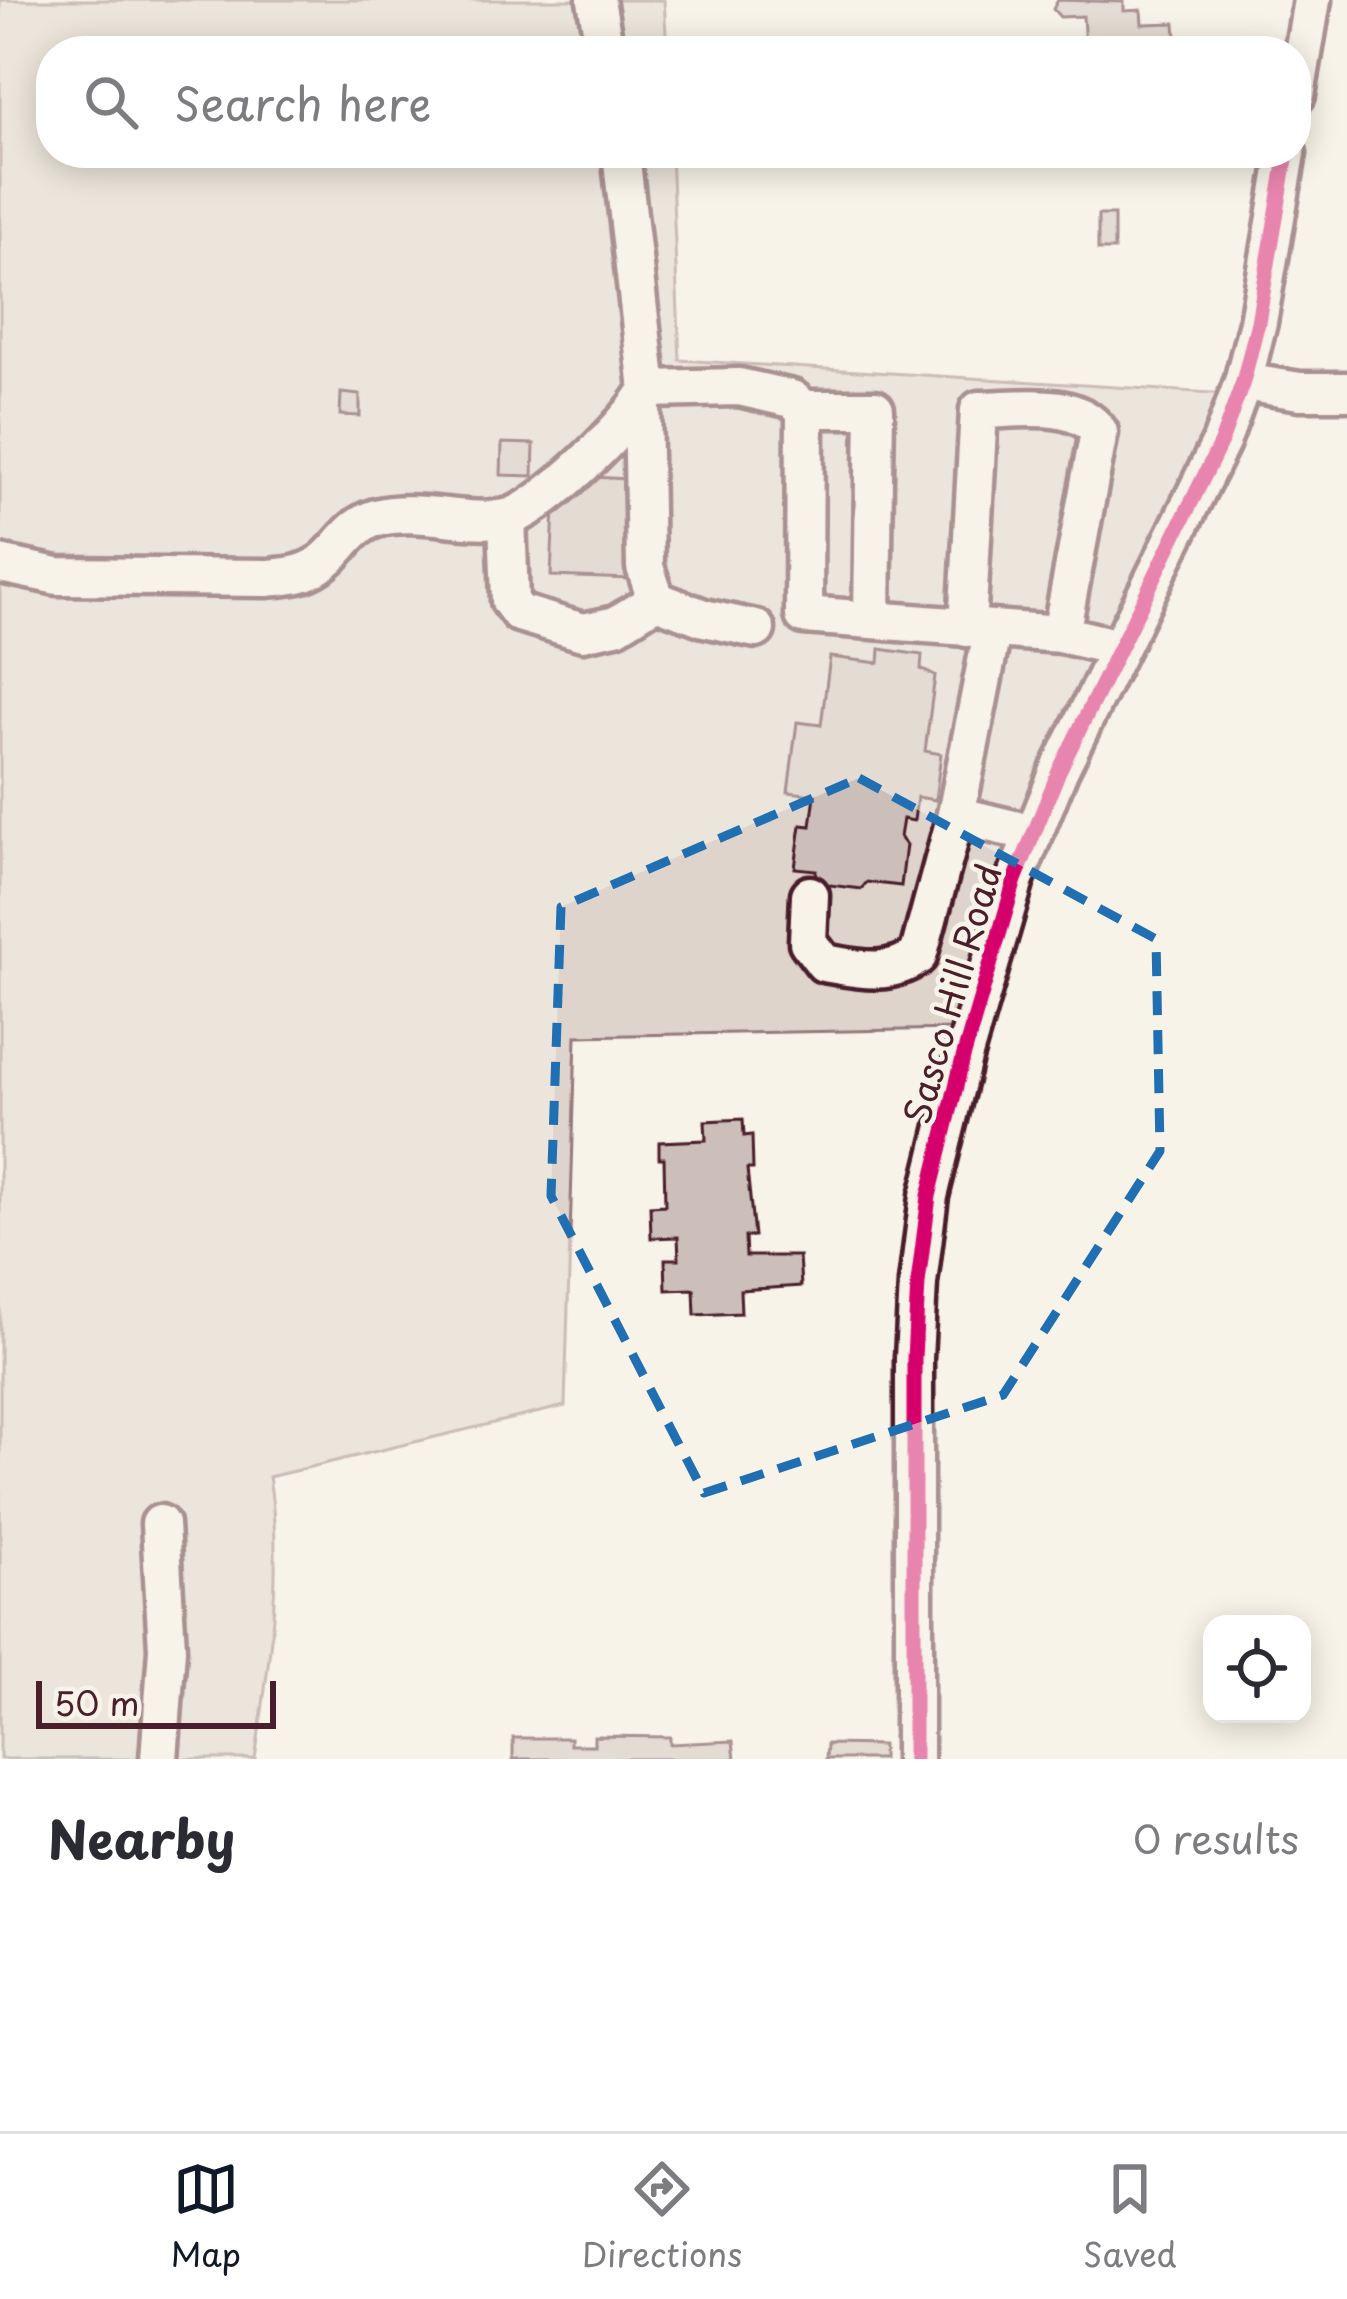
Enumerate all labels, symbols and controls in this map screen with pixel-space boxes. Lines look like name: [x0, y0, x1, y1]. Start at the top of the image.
search box: [36, 36, 1311, 168]
text: Search here: [174, 68, 431, 136]
icon: search: [78, 69, 144, 135]
street label: Sasco Hill Road: [888, 857, 1014, 1130]
map controls: [1203, 1615, 1311, 1723]
button: locate: [1203, 1615, 1311, 1723]
scale bar: [36, 1675, 276, 1728]
text: 50 m: [54, 1677, 140, 1727]
text: Nearby: [48, 1799, 235, 1876]
text: 0 results: [1133, 1808, 1299, 1867]
tab: Map: [170, 2156, 241, 2278]
tab: Directions: [582, 2156, 742, 2278]
tab: Saved: [1083, 2156, 1177, 2278]

